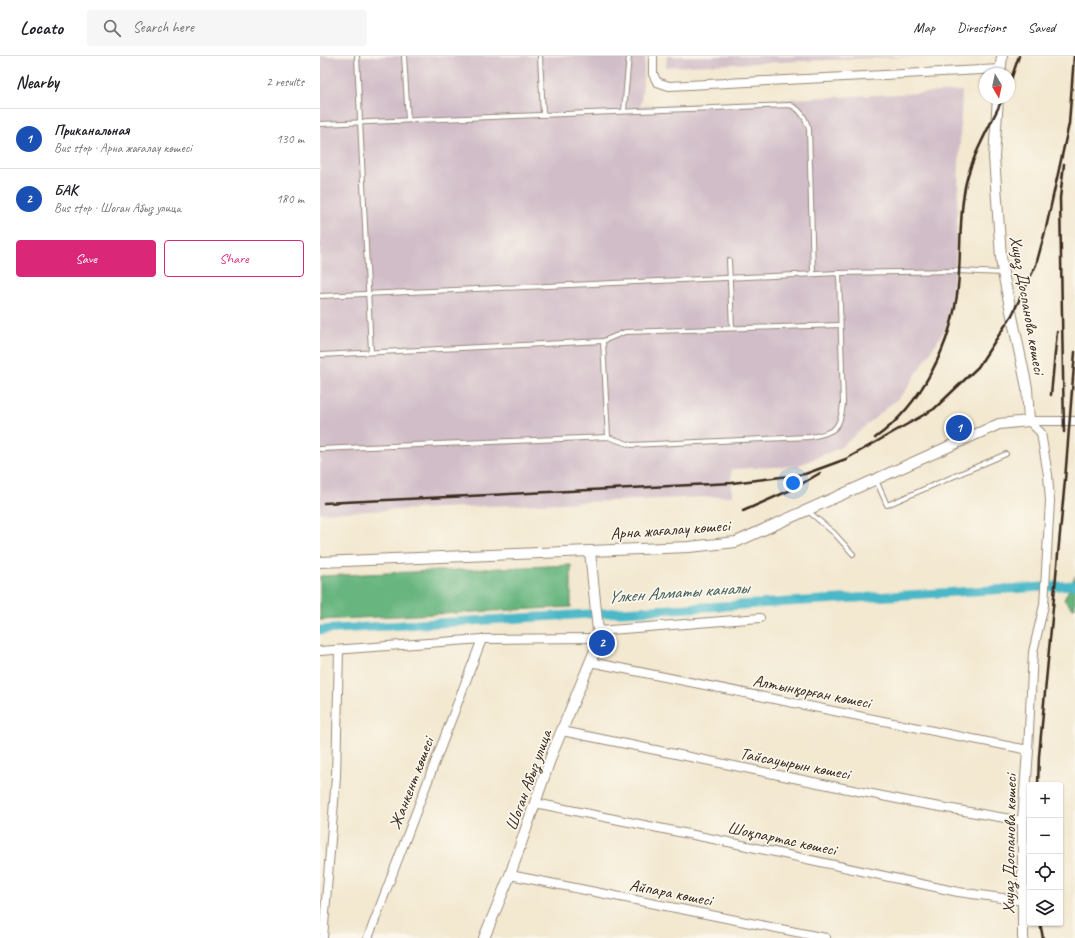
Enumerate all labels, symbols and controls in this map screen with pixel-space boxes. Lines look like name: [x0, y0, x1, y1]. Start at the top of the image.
search box: [87, 10, 367, 46]
text: Locato: [20, 16, 63, 40]
icon: search: [101, 17, 123, 39]
text: Search here: [133, 18, 194, 37]
text: Map: [914, 19, 935, 36]
text: Directions: [957, 19, 1006, 36]
text: Saved: [1028, 19, 1055, 36]
north arrow: [979, 68, 1015, 104]
text: Nearby: [16, 72, 59, 93]
text: 2 results: [266, 74, 304, 90]
text: Приканальная: [54, 121, 129, 140]
text: 1: [26, 131, 32, 147]
text: 130 m: [276, 131, 304, 147]
text: Bus stop · Арна жағалау көшесі: [54, 140, 192, 156]
text: БАК: [54, 181, 78, 200]
text: 2: [26, 191, 32, 207]
text: 180 m: [276, 191, 304, 207]
text: Bus stop · Шоган Абыз улица: [54, 200, 181, 216]
street label: Хиуаз Доспанова көшесі: [1004, 234, 1050, 378]
button: Save: [16, 240, 156, 277]
button: Share: [164, 240, 304, 277]
pin: 1: [946, 413, 972, 443]
your location: [783, 473, 803, 493]
street label: Арна жағалау көшесі: [610, 515, 732, 544]
water label: Үлкен Алматы каналы: [607, 576, 753, 608]
pin: 2: [589, 628, 615, 658]
street label: Алтынқорған көшесі: [751, 670, 874, 714]
street label: Шоган Абыз улица: [501, 725, 558, 834]
street label: Жанкент көшесі: [384, 732, 439, 832]
street label: Тайсауырын көшесі: [738, 743, 854, 785]
street label: Хиуаз Доспанова көшесі: [998, 772, 1022, 914]
map controls: [1027, 782, 1063, 926]
button: +: [1027, 782, 1063, 818]
street label: Шоқпартас көшесі: [726, 817, 840, 861]
button: −: [1027, 818, 1063, 854]
button: locate: [1027, 854, 1063, 890]
street label: Айпара көшесі: [628, 874, 716, 911]
button: layers: [1027, 890, 1063, 926]

